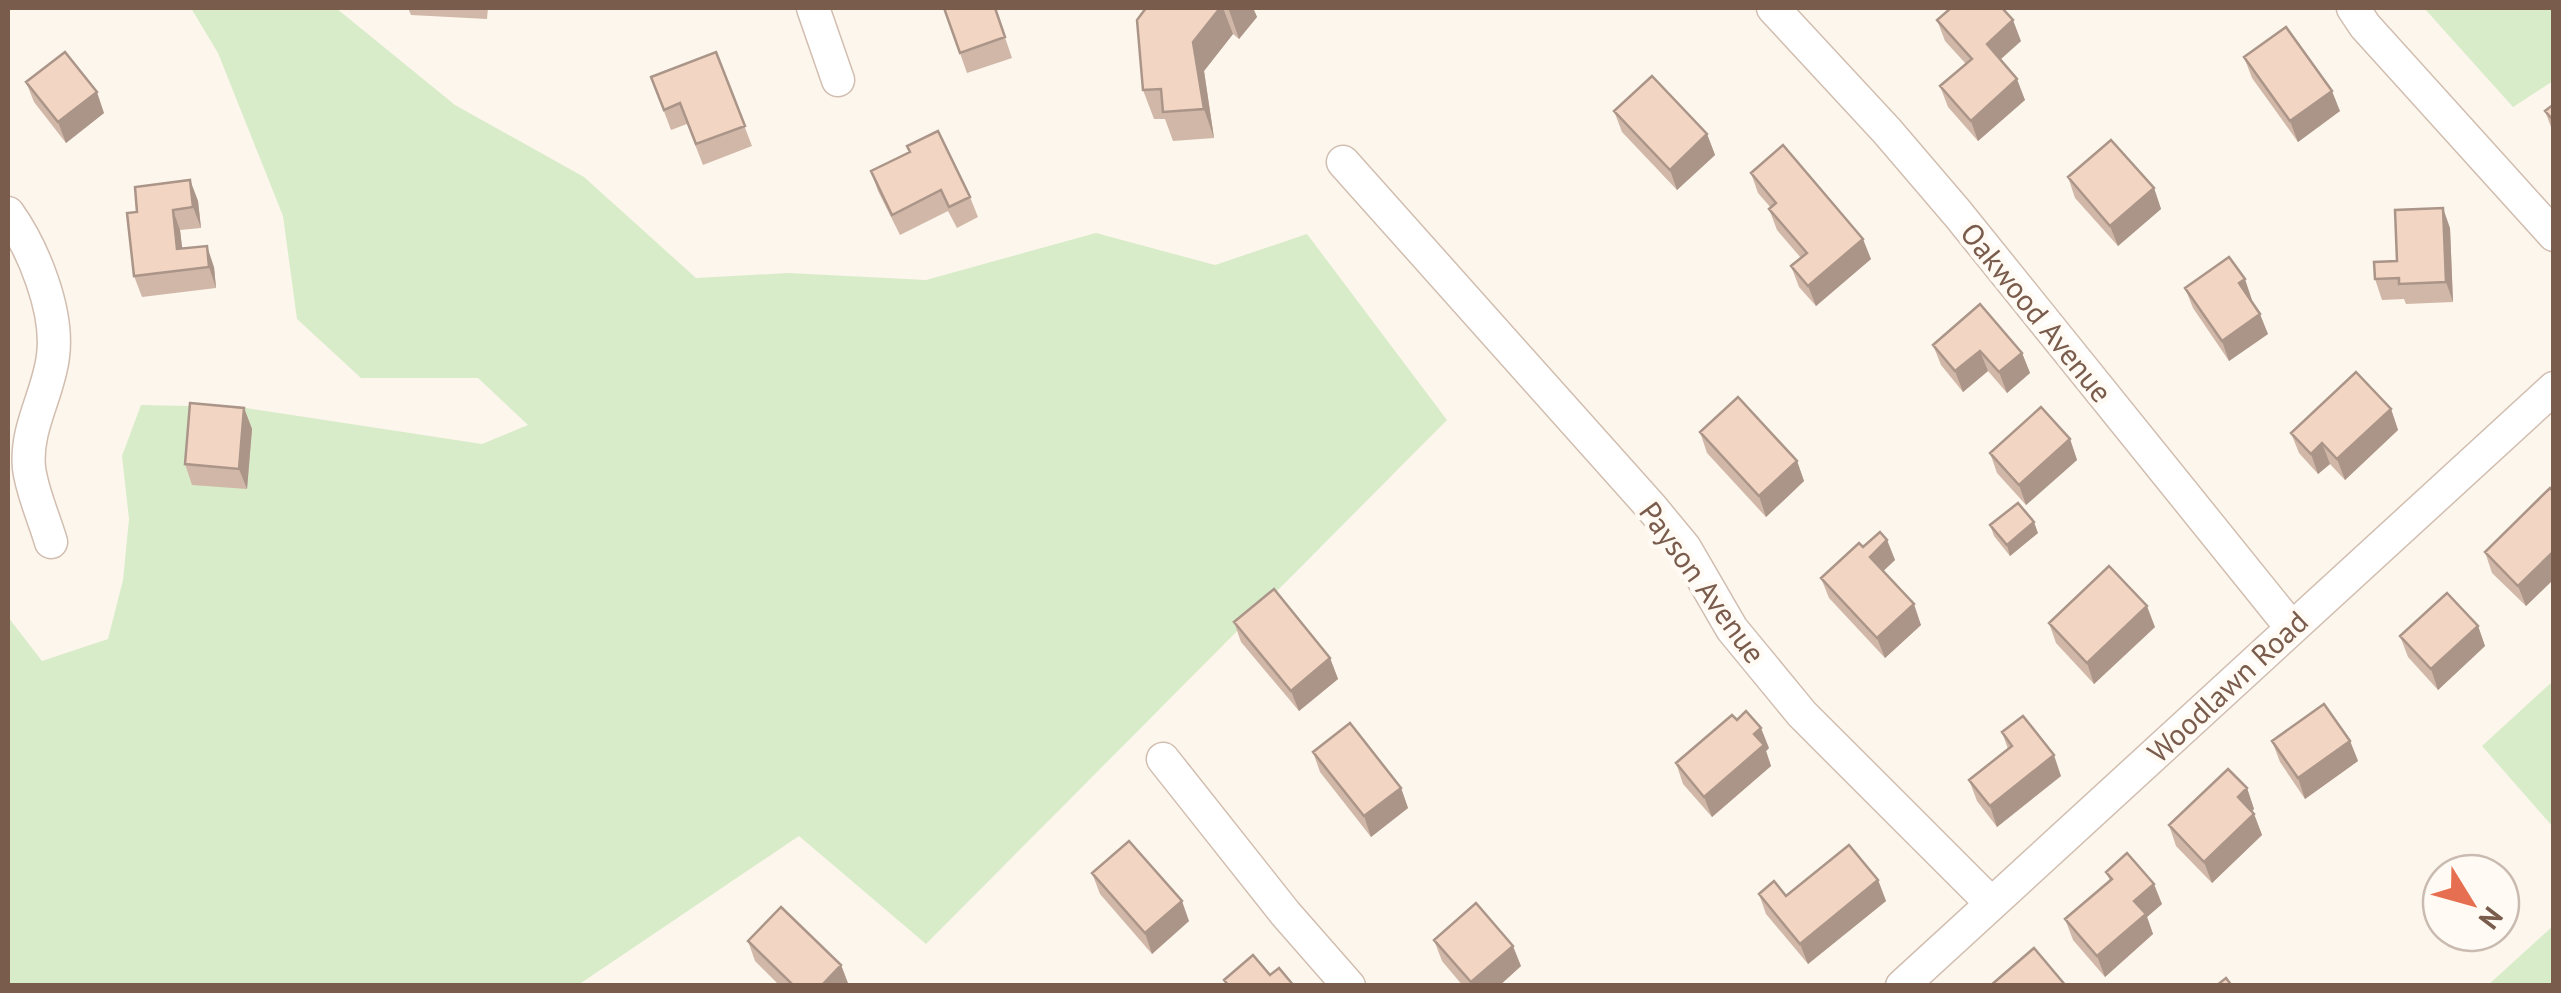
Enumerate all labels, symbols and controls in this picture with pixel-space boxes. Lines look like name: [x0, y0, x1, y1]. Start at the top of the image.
street label: Oakwood Avenue: [1952, 214, 2122, 410]
street label: Payson Avenue: [1631, 493, 1775, 671]
street label: Woodlawn Road: [2139, 602, 2315, 770]
north arrow: [2421, 853, 2521, 953]
text: N: [2471, 900, 2512, 937]

